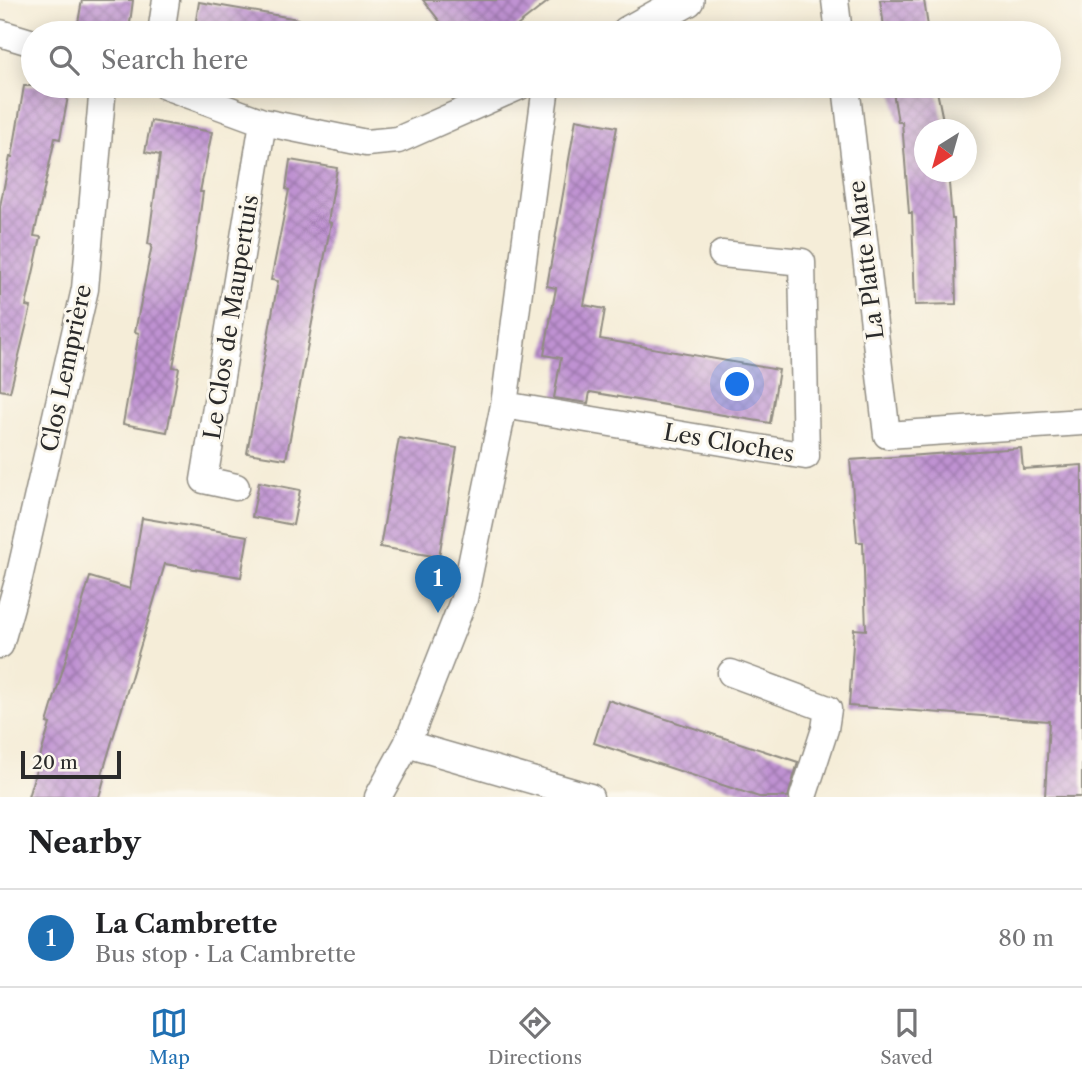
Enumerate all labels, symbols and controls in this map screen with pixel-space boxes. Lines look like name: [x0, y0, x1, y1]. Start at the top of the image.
search box: [21, 21, 1061, 98]
icon: search: [45, 41, 83, 79]
text: Search here: [101, 44, 248, 76]
north arrow: [914, 119, 977, 182]
street label: La Platte Mare: [842, 179, 890, 341]
street label: Le Clos de Maupertuis: [198, 193, 264, 441]
street label: Clos Lemprière: [35, 282, 97, 454]
your location: [720, 367, 754, 401]
street label: Les Cloches: [662, 418, 796, 468]
pin: 1: [415, 555, 461, 613]
scale bar: [21, 748, 121, 780]
text: 20 m: [32, 751, 78, 774]
text: Nearby: [28, 824, 141, 861]
text: La Cambrette: [95, 908, 277, 940]
text: 1: [46, 924, 56, 952]
text: 80 m: [998, 924, 1054, 952]
text: Bus stop · La Cambrette: [95, 940, 356, 968]
tab: Map: [149, 1004, 190, 1069]
tab: Directions: [488, 1004, 582, 1069]
tab: Saved: [880, 1004, 933, 1069]

